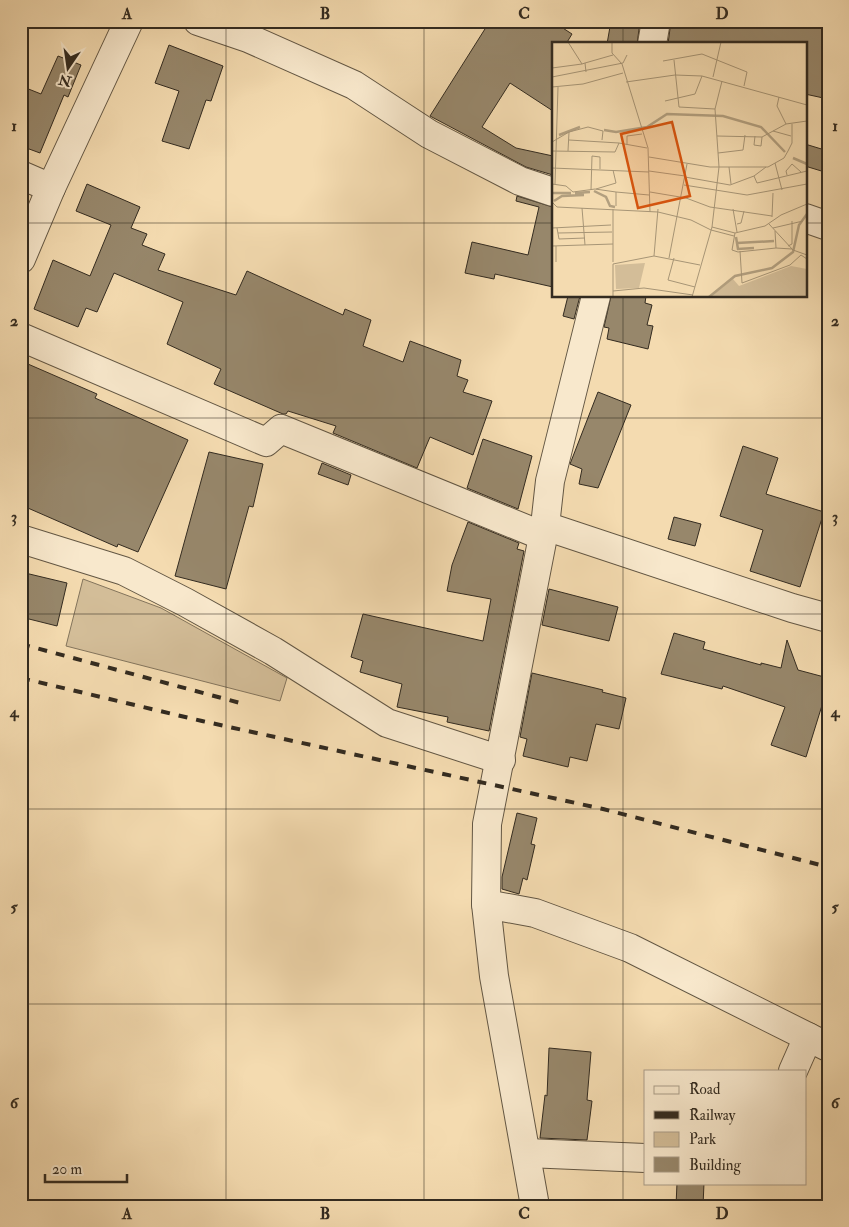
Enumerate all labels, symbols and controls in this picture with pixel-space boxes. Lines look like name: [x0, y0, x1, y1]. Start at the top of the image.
text: A: [121, 4, 133, 24]
text: B: [320, 4, 330, 24]
text: C: [518, 4, 530, 24]
text: D: [715, 4, 729, 24]
north arrow: [42, 42, 92, 92]
inset map: [552, 42, 806, 298]
text: N: [57, 70, 74, 90]
text: 1: [11, 116, 17, 136]
text: 1: [832, 116, 838, 136]
text: 2: [10, 311, 18, 331]
text: 2: [831, 311, 839, 331]
text: 3: [11, 507, 17, 527]
text: 3: [832, 507, 838, 527]
text: 4: [9, 702, 20, 722]
text: 4: [830, 702, 841, 722]
text: 5: [10, 897, 18, 917]
text: 5: [831, 897, 839, 917]
legend: [644, 1070, 806, 1184]
text: Road: [689, 1080, 721, 1099]
text: 6: [10, 1093, 20, 1113]
text: 6: [831, 1093, 841, 1113]
text: Railway: [689, 1106, 736, 1125]
text: Park: [689, 1130, 716, 1149]
scale bar: [45, 1152, 128, 1184]
text: Building: [689, 1156, 741, 1175]
text: 20 m: [52, 1160, 82, 1179]
text: A: [121, 1204, 133, 1224]
text: B: [320, 1204, 330, 1224]
text: C: [518, 1204, 530, 1224]
text: D: [715, 1204, 729, 1224]

